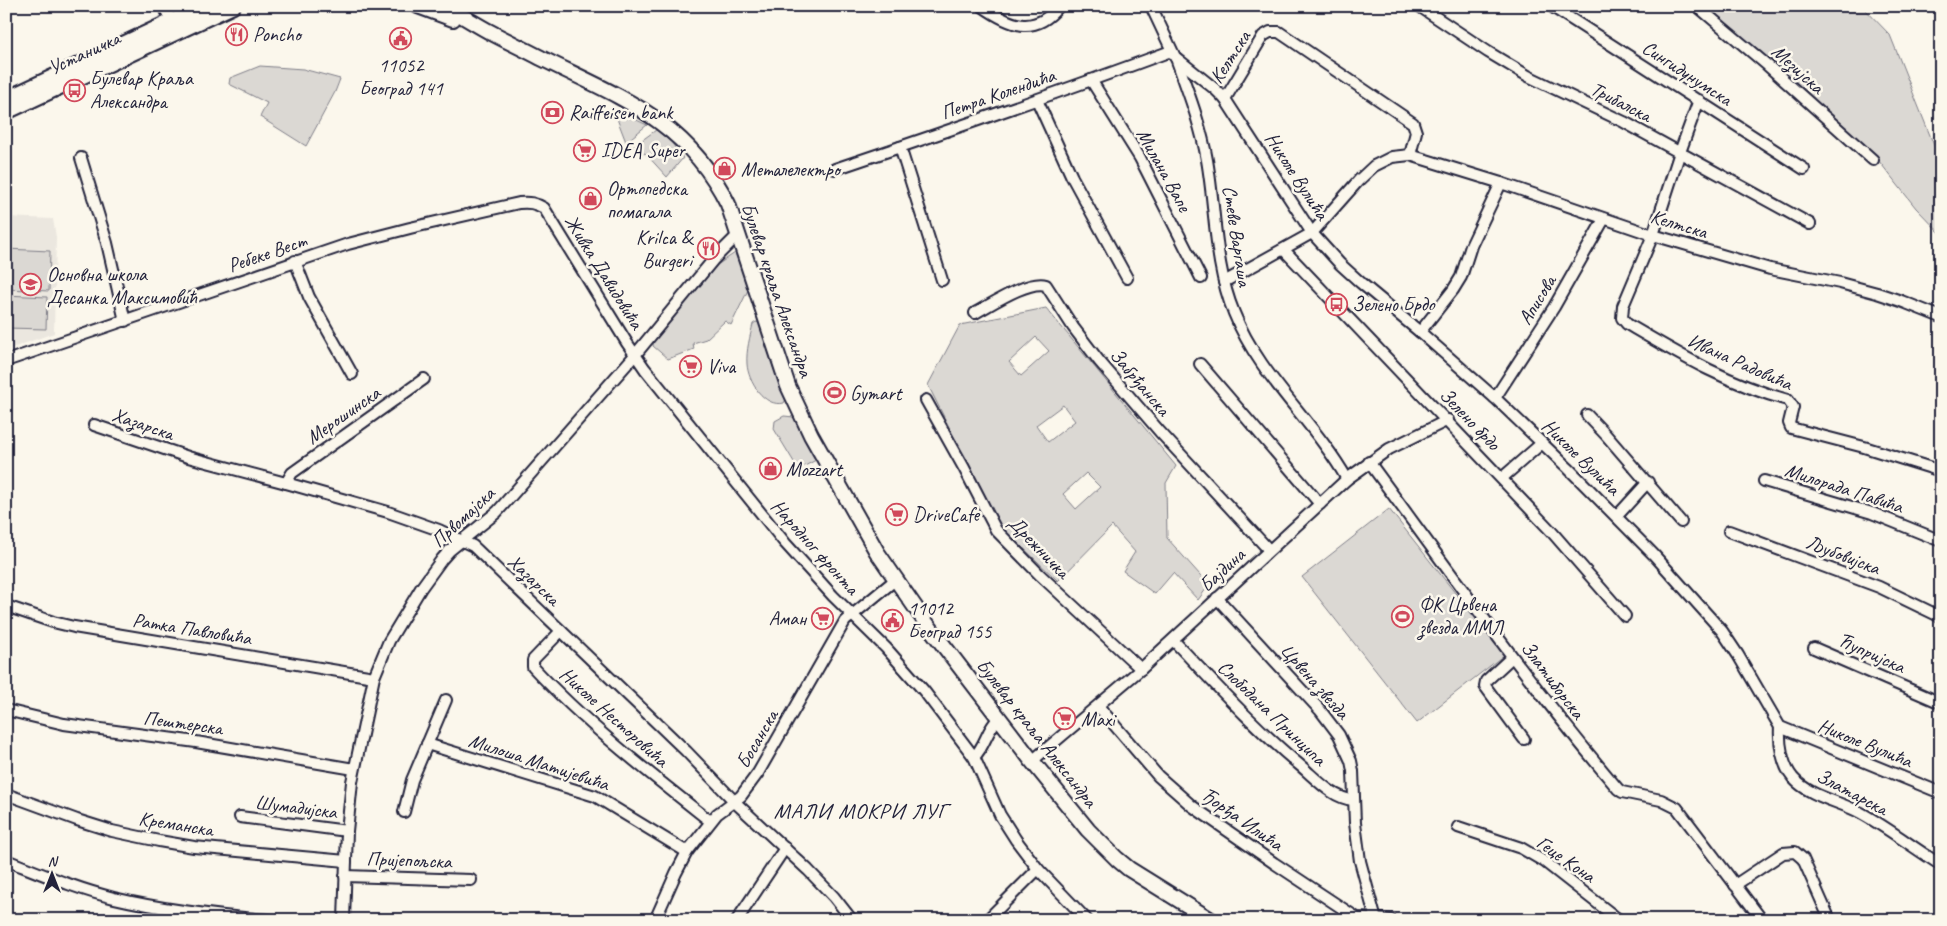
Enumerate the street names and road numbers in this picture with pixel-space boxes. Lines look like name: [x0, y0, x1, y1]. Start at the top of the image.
street label: Келтска: [1204, 24, 1257, 88]
street label: Устаничка: [44, 25, 125, 80]
street label: Сингидунумска: [1637, 35, 1738, 112]
street label: Мезијска: [1766, 39, 1831, 101]
street label: Петра Колендића: [937, 62, 1060, 125]
street label: Трибалска: [1586, 76, 1657, 129]
street label: Милана Вапе: [1131, 124, 1198, 217]
street label: Николе Вулића: [1259, 127, 1335, 226]
street label: Стеве Варгаша: [1217, 184, 1258, 290]
street label: Булевар краља Александра: [736, 200, 819, 381]
street label: Келтска: [1648, 204, 1712, 245]
street label: Живка Давидовића: [559, 210, 650, 335]
street label: Ребеке Вест: [225, 227, 311, 278]
street label: Аписова: [1512, 269, 1563, 329]
street label: Ивана Радовића: [1684, 328, 1797, 397]
street label: Забрђанска: [1104, 343, 1177, 423]
street label: Мерошинска: [301, 380, 386, 450]
street label: Зелено брдо: [1434, 382, 1507, 456]
street label: Хазарска: [109, 402, 179, 448]
street label: Николе Вулића: [1537, 413, 1626, 501]
street label: Милорада Павића: [1782, 457, 1907, 519]
street label: Првомајска: [426, 480, 501, 553]
street label: Народног фронта: [765, 494, 866, 602]
street label: Дрежничка: [1003, 510, 1076, 585]
street label: Љубовијска: [1802, 529, 1885, 581]
street label: Бајдина: [1194, 541, 1252, 597]
street label: Хазарска: [502, 549, 567, 613]
street label: Ратка Павловића: [131, 607, 254, 651]
street label: Ћупријска: [1833, 627, 1910, 680]
street label: Златиборска: [1516, 636, 1591, 725]
street label: Црвена звезда: [1274, 638, 1356, 726]
street label: Булевар краља Александра: [971, 654, 1104, 813]
street label: Слободана Принципа: [1212, 655, 1333, 772]
street label: Николе Несторовића: [554, 662, 675, 773]
street label: Босанска: [730, 704, 785, 773]
street label: Пештерска: [142, 705, 226, 741]
street label: Николе Вулића: [1814, 713, 1917, 774]
street label: Милоша Матијевића: [466, 728, 613, 797]
street label: Златарска: [1812, 763, 1894, 822]
street label: Ђорђа Илића: [1195, 782, 1289, 858]
street label: Шумадијска: [254, 790, 340, 825]
street label: Креманска: [137, 806, 217, 842]
street label: Геце Кона: [1532, 830, 1601, 889]
street label: Пријепољска: [366, 846, 453, 874]

